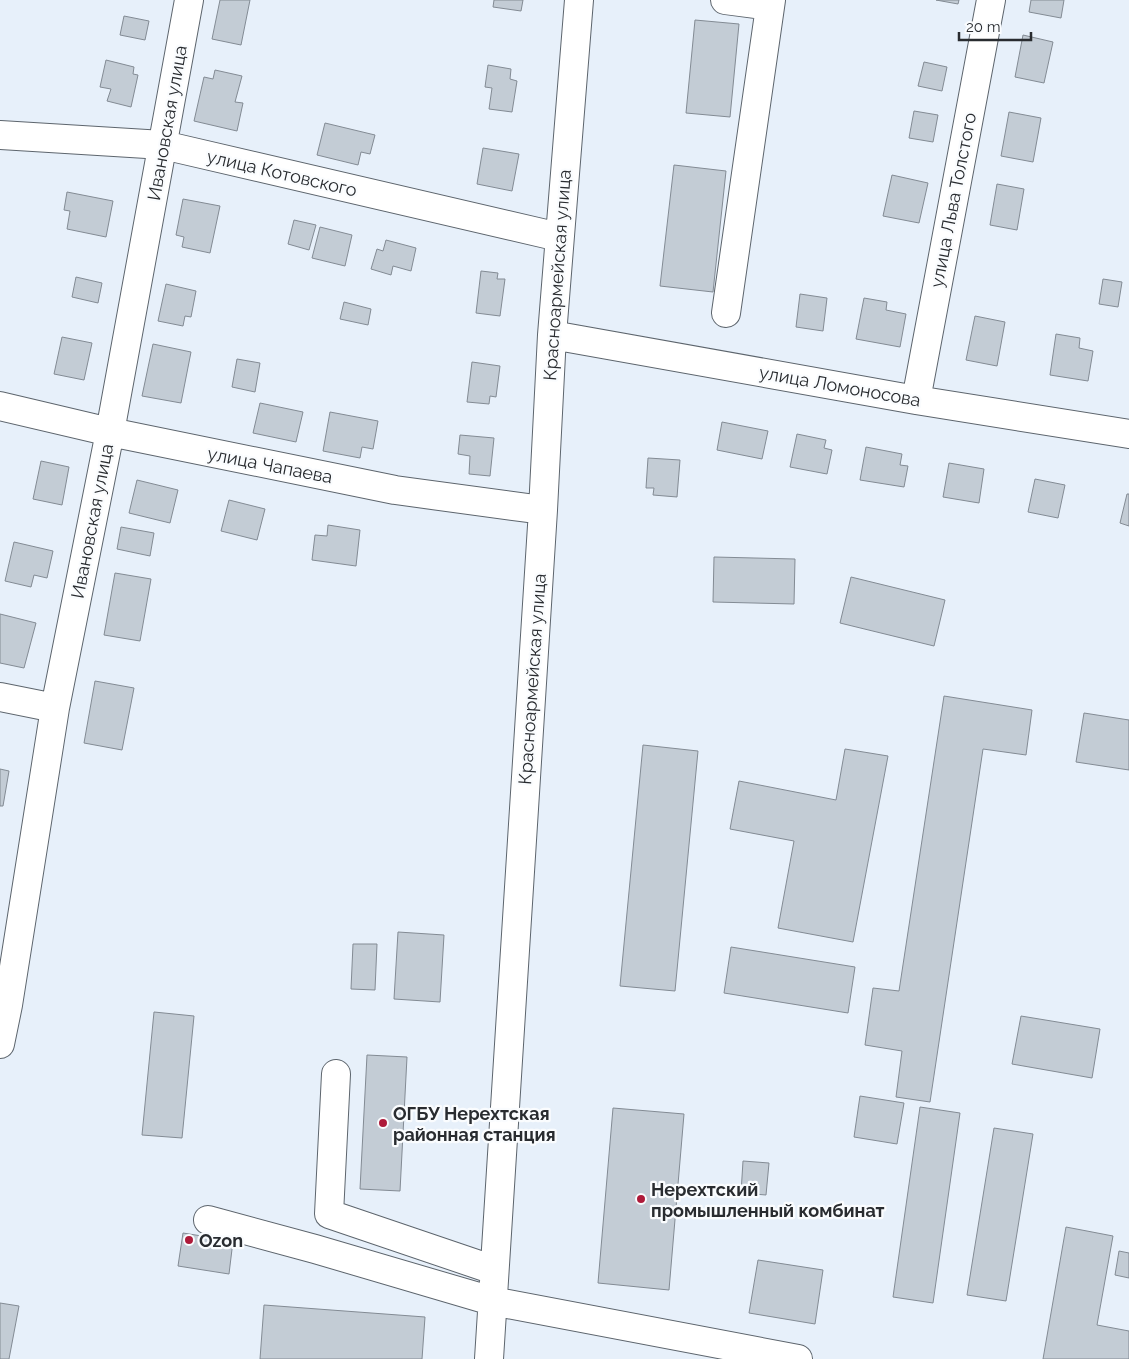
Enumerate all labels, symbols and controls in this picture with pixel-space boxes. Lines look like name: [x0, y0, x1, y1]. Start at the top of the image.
scale bar: [959, 10, 1032, 42]
text: 20 m: [966, 18, 1001, 36]
street label: Ивановская улица: [143, 44, 191, 202]
street label: улица Льва Толстого: [926, 110, 980, 289]
street label: улица Котовского: [205, 146, 359, 201]
street label: Красноармейская улица: [539, 169, 575, 381]
street label: улица Ломоносова: [758, 361, 922, 411]
street label: Ивановская улица: [67, 442, 117, 600]
street label: улица Чапаева: [206, 443, 334, 487]
street label: Красноармейская улица: [514, 573, 550, 785]
place label: ОГБУ Нерехтская районная станция: [393, 1103, 556, 1145]
marker: ОГБУ Нерехтская районная станция: [377, 1117, 389, 1129]
place label: Нерехтский промышленный комбинат: [651, 1179, 885, 1221]
marker: Нерехтский промышленный комбинат: [635, 1193, 647, 1205]
place label: Ozon: [199, 1230, 243, 1251]
marker: Ozon: [183, 1234, 195, 1246]

